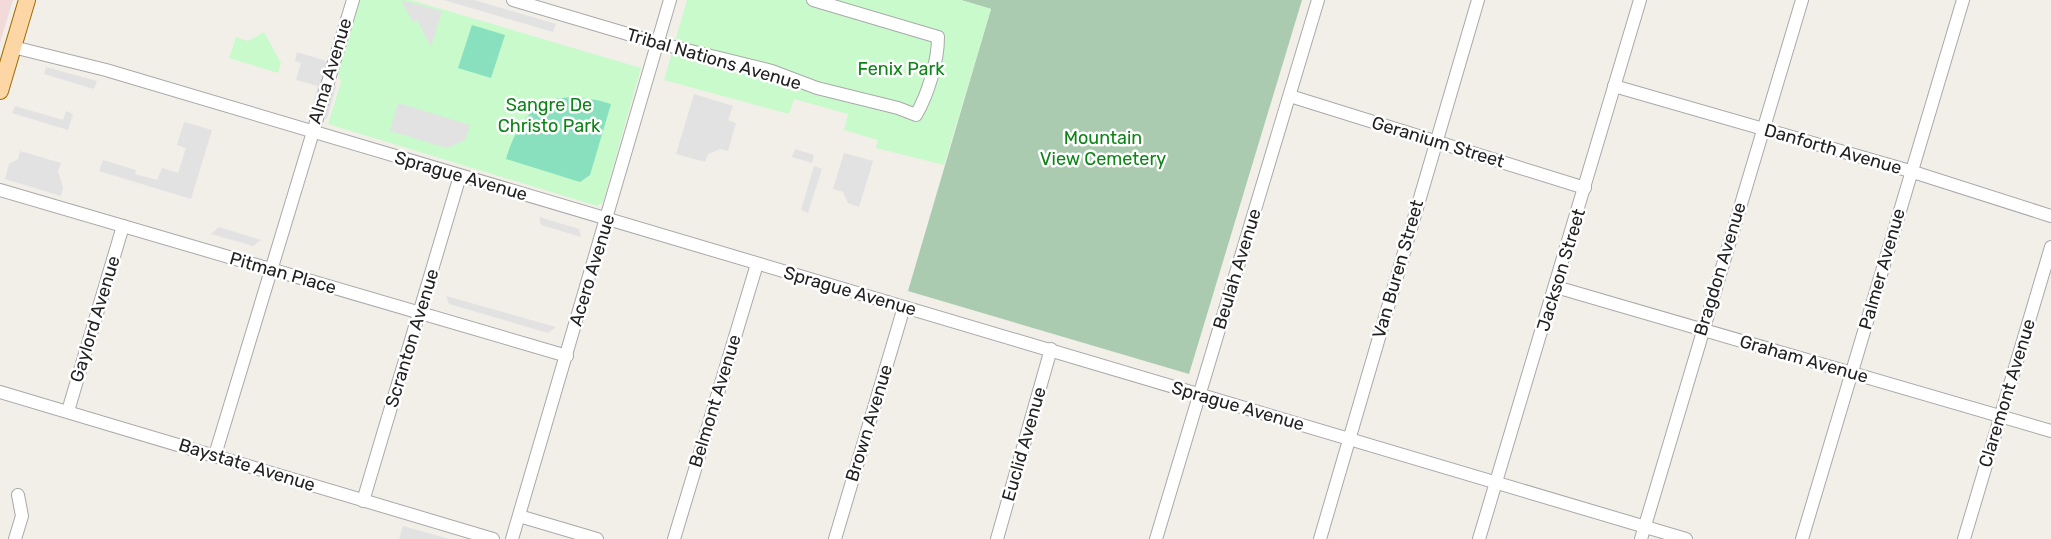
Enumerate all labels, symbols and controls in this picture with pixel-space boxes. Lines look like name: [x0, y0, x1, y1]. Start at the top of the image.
street label: Alma Avenue: [303, 15, 357, 127]
street label: Tribal Nations Avenue: [624, 24, 804, 94]
park label: Fenix Park: [857, 58, 945, 80]
park label: Sangre De Christo Park: [498, 94, 601, 137]
street label: Geranium Street: [1369, 111, 1507, 173]
street label: Danforth Avenue: [1762, 119, 1904, 179]
park label: Mountain View Cemetery: [1040, 127, 1166, 170]
street label: Sprague Avenue: [392, 147, 530, 205]
street label: Van Buren Street: [1368, 197, 1428, 341]
street label: Bragdon Avenue: [1689, 200, 1751, 338]
street label: Beulah Avenue: [1208, 206, 1266, 332]
street label: Jackson Street: [1532, 206, 1590, 334]
street label: Palmer Avenue: [1854, 206, 1910, 332]
street label: Acero Avenue: [565, 211, 619, 329]
street label: Pitman Place: [227, 247, 339, 299]
street label: Gaylord Avenue: [65, 253, 125, 385]
street label: Sprague Avenue: [781, 262, 919, 320]
street label: Scranton Avenue: [380, 266, 444, 410]
street label: Claremont Avenue: [1974, 316, 2040, 470]
street label: Graham Avenue: [1737, 330, 1871, 388]
street label: Belmont Avenue: [684, 332, 746, 470]
street label: Brown Avenue: [841, 362, 897, 484]
street label: Sprague Avenue: [1169, 377, 1307, 435]
street label: Euclid Avenue: [997, 384, 1051, 504]
street label: Baystate Avenue: [176, 434, 318, 496]

